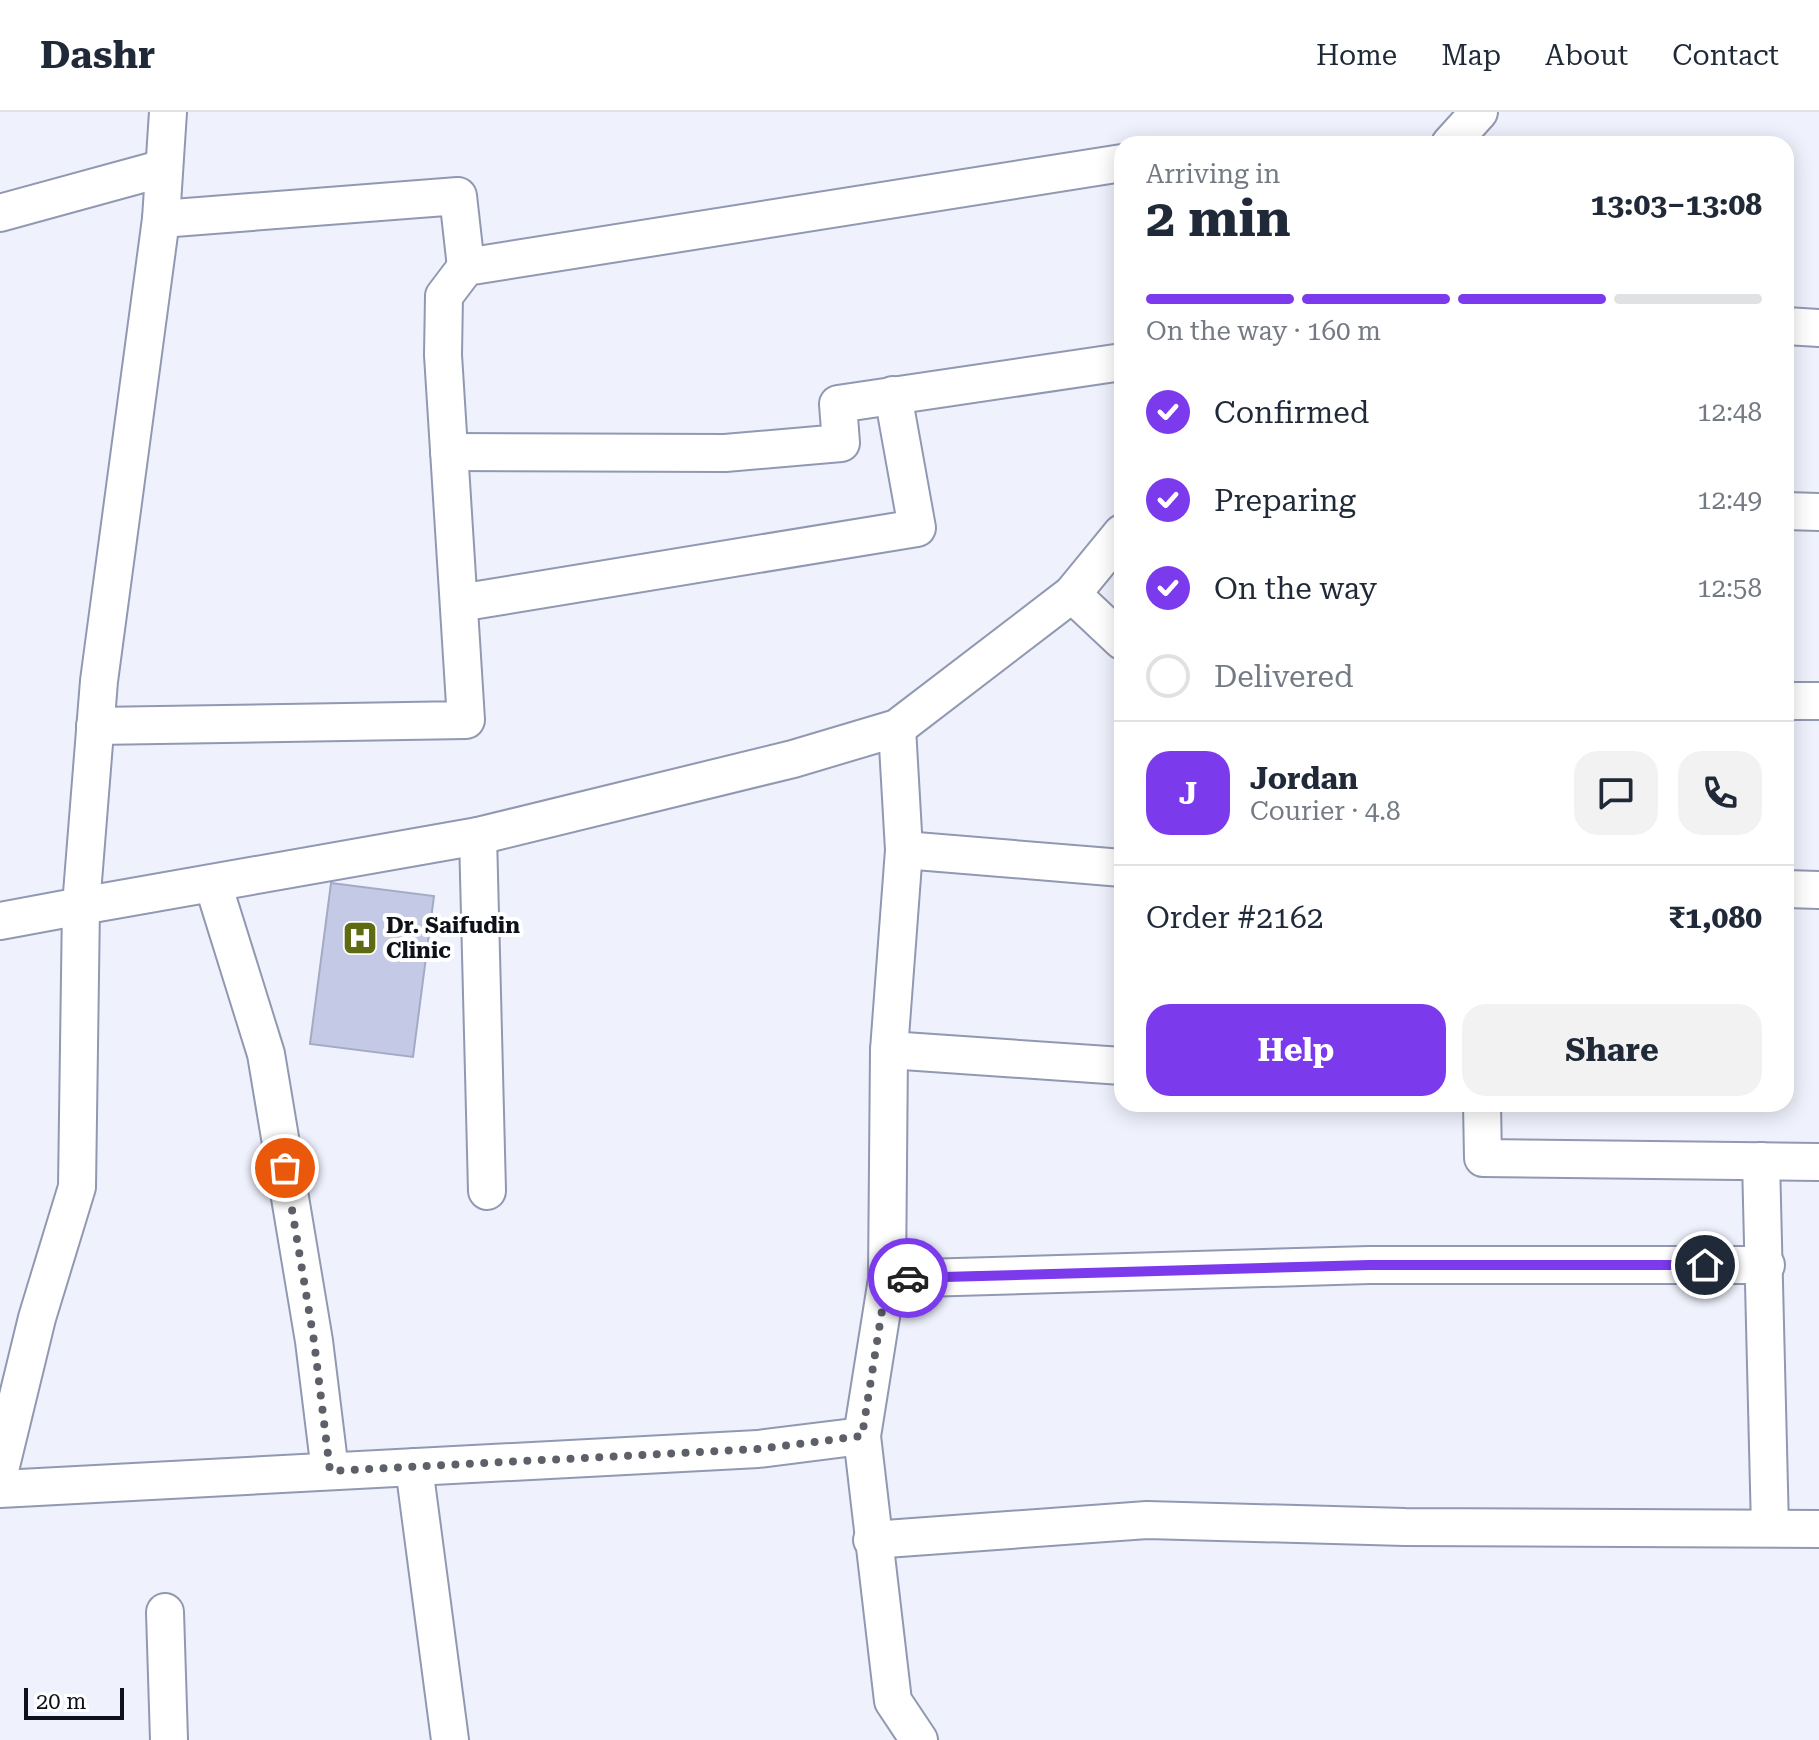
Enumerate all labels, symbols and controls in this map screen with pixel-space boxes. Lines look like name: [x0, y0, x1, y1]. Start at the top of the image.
text: Dashr: [40, 33, 155, 77]
text: Home: [1316, 39, 1397, 72]
text: Map: [1441, 39, 1501, 72]
text: About: [1545, 39, 1628, 72]
text: Contact: [1672, 39, 1779, 72]
text: Arriving in: [1146, 159, 1280, 189]
text: 13:03–13:08: [1590, 187, 1762, 222]
text: 2 min: [1146, 188, 1291, 249]
text: On the way · 160 m: [1146, 316, 1381, 346]
icon: check: [1146, 390, 1190, 434]
text: Confirmed: [1214, 395, 1369, 430]
text: 12:48: [1697, 397, 1762, 427]
icon: check: [1146, 478, 1190, 522]
text: Preparing: [1214, 483, 1356, 518]
text: 12:49: [1697, 485, 1762, 515]
icon: check: [1146, 566, 1190, 610]
text: On the way: [1214, 571, 1377, 606]
text: 12:58: [1697, 573, 1762, 603]
text: Delivered: [1214, 659, 1353, 694]
button: chat: [1574, 751, 1658, 835]
button: phone: [1678, 751, 1762, 835]
text: Jordan: [1250, 761, 1358, 796]
text: J: [1179, 776, 1197, 811]
text: Courier · 4.8: [1250, 796, 1400, 826]
text: Order #2162: [1146, 900, 1324, 935]
text: ₹1,080: [1668, 900, 1762, 935]
place label: Dr. Saifudin Clinic: [386, 913, 520, 963]
hospital icon: Dr. Saifudin Clinic: [341, 919, 379, 957]
button: Help: [1146, 1004, 1446, 1096]
button: Share: [1462, 1004, 1762, 1096]
pin: [251, 1134, 319, 1202]
icon: bag: [263, 1146, 307, 1190]
pin: [1671, 1231, 1739, 1299]
courier: [868, 1238, 948, 1318]
icon: home: [1683, 1243, 1727, 1287]
icon: car: [886, 1256, 930, 1300]
scale bar: [24, 1684, 124, 1720]
text: 20 m: [36, 1689, 86, 1714]

